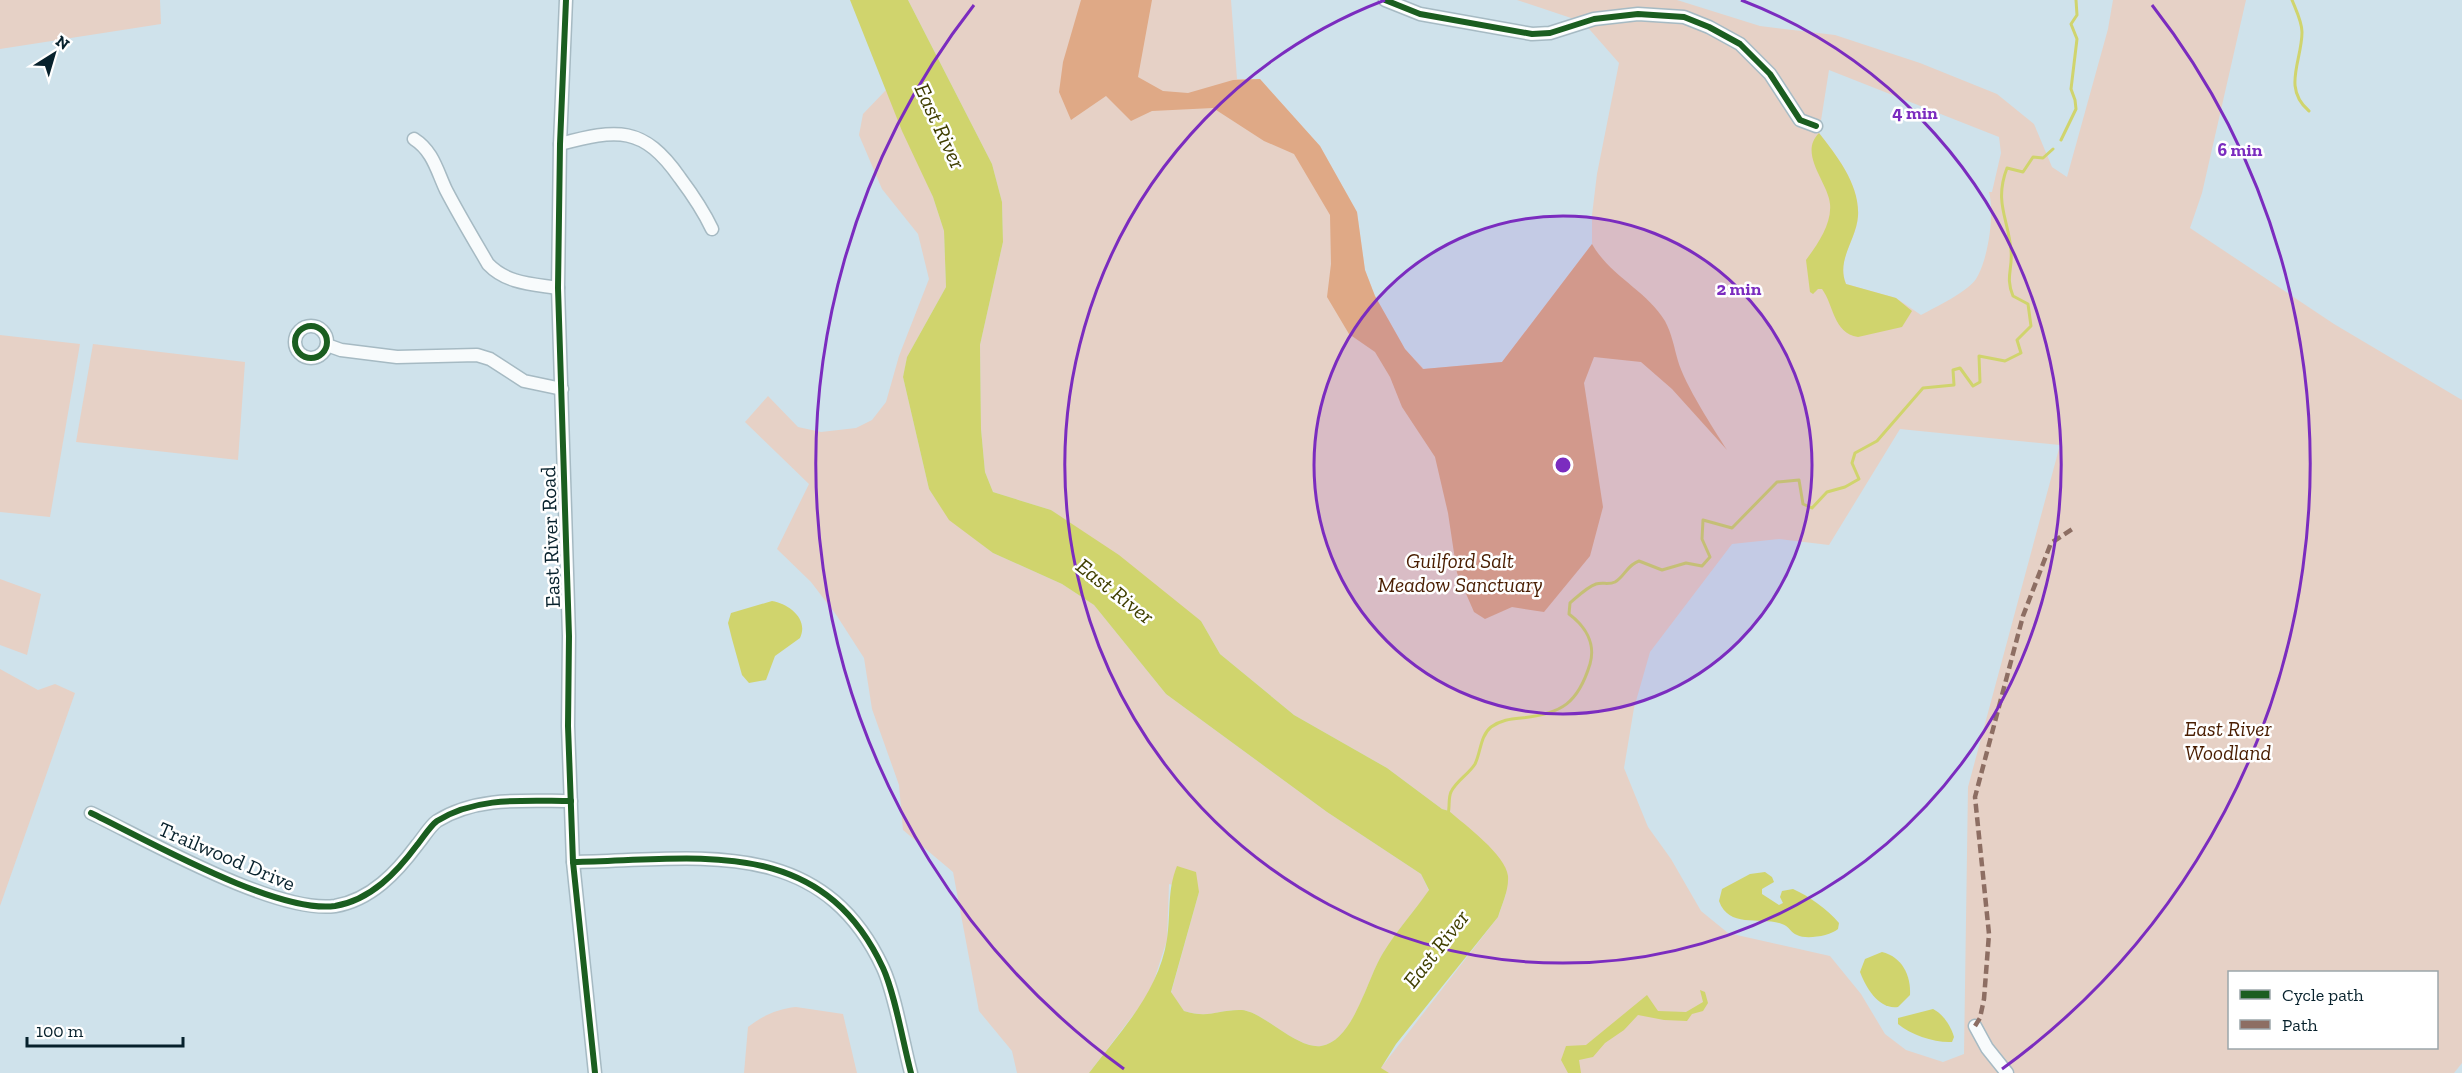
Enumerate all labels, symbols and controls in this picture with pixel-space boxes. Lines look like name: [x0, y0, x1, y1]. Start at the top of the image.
north arrow: [24, 24, 84, 84]
text: N: [52, 31, 73, 54]
water label: East River: [908, 79, 972, 174]
text: 4 min: [1892, 102, 1938, 124]
text: 6 min: [2218, 139, 2263, 161]
text: 2 min: [1717, 278, 1762, 300]
centre of rings: [1553, 455, 1573, 475]
street label: East River Road: [535, 465, 565, 608]
park label: Guilford Salt Meadow Sanctuary: [1377, 548, 1543, 597]
water label: East River: [1071, 552, 1160, 630]
park label: East River Woodland: [2184, 716, 2272, 765]
street label: Trailwood Drive: [155, 816, 299, 896]
water label: East River: [1397, 904, 1475, 993]
legend: [2228, 971, 2438, 1049]
text: Cycle path: [2282, 984, 2364, 1006]
scale bar: [27, 1010, 183, 1048]
text: Path: [2282, 1014, 2318, 1036]
text: 100 m: [36, 1020, 84, 1042]

